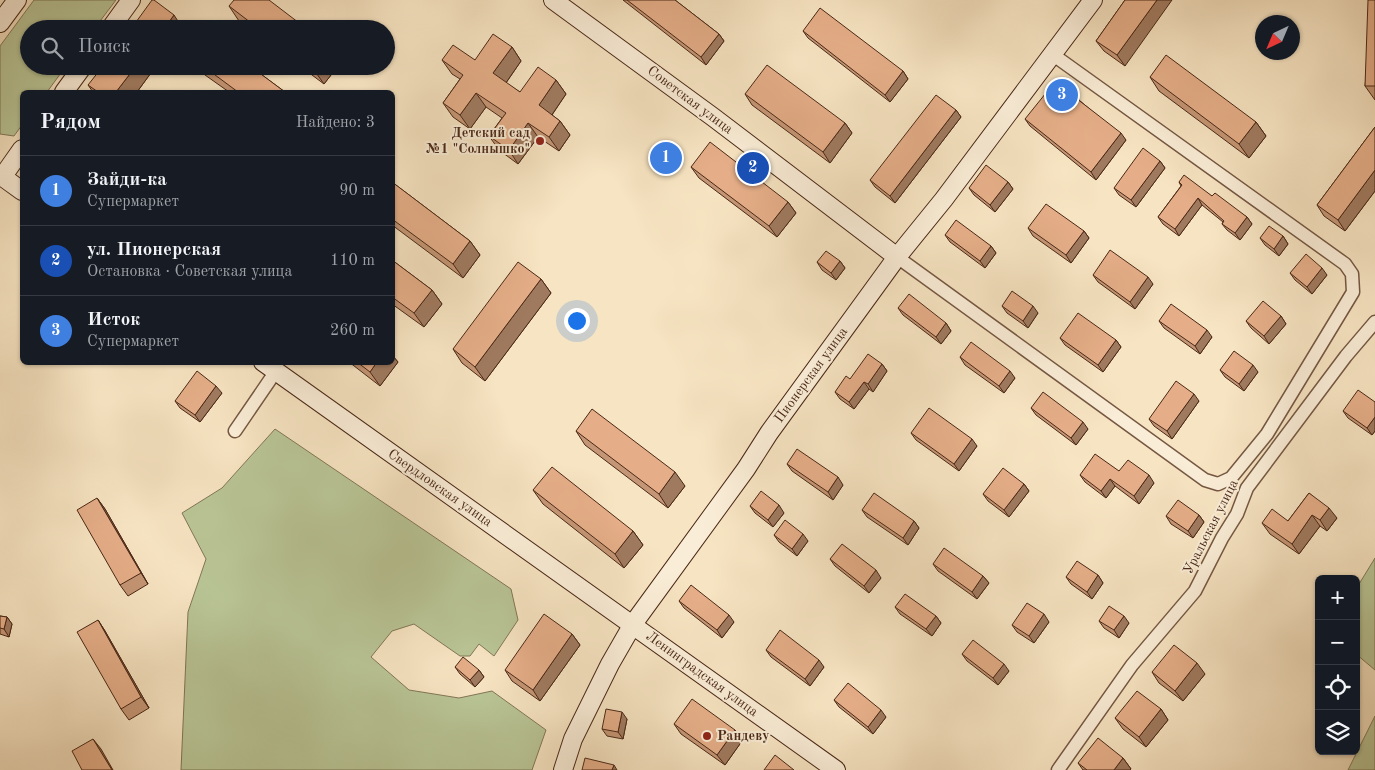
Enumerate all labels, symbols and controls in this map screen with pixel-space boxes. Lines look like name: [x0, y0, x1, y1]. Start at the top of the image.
north arrow: [1255, 15, 1300, 60]
search box: [20, 20, 395, 75]
icon: search: [38, 34, 66, 62]
text: Поиск: [78, 38, 130, 57]
street label: Советская улица: [645, 63, 735, 137]
pin: 3: [1046, 76, 1078, 114]
text: Рядом: [40, 112, 101, 133]
text: Найдено: 3: [296, 115, 375, 131]
place label: Детский сад №1 "Солнышко": [426, 126, 530, 156]
marker: Детский сад №1 "Солнышко": [534, 135, 546, 147]
pin: 1: [650, 139, 682, 177]
pin: 2: [737, 149, 769, 187]
text: Зайди-ка: [87, 171, 167, 190]
text: 1: [51, 183, 61, 199]
text: 90 m: [339, 183, 375, 199]
text: Супермаркет: [87, 194, 179, 210]
text: ул. Пионерская: [87, 241, 221, 260]
text: 2: [51, 253, 61, 269]
text: 110 m: [330, 253, 375, 269]
text: Остановка · Советская улица: [87, 264, 292, 280]
your location: [564, 308, 590, 334]
text: Исток: [87, 311, 140, 330]
text: 3: [51, 323, 61, 339]
text: 260 m: [330, 323, 375, 339]
street label: Пионерская улица: [772, 325, 850, 425]
text: Супермаркет: [87, 334, 179, 350]
street label: Свердловская улица: [385, 447, 495, 529]
street label: Уральская улица: [1181, 477, 1241, 577]
map controls: [1315, 575, 1360, 755]
button: +: [1315, 575, 1360, 620]
button: −: [1315, 620, 1360, 665]
street label: Ленинградская улица: [644, 629, 761, 719]
button: locate: [1315, 665, 1360, 710]
button: layers: [1315, 710, 1360, 755]
place label: Рандеву: [717, 729, 770, 743]
marker: Рандеву: [701, 730, 713, 742]

